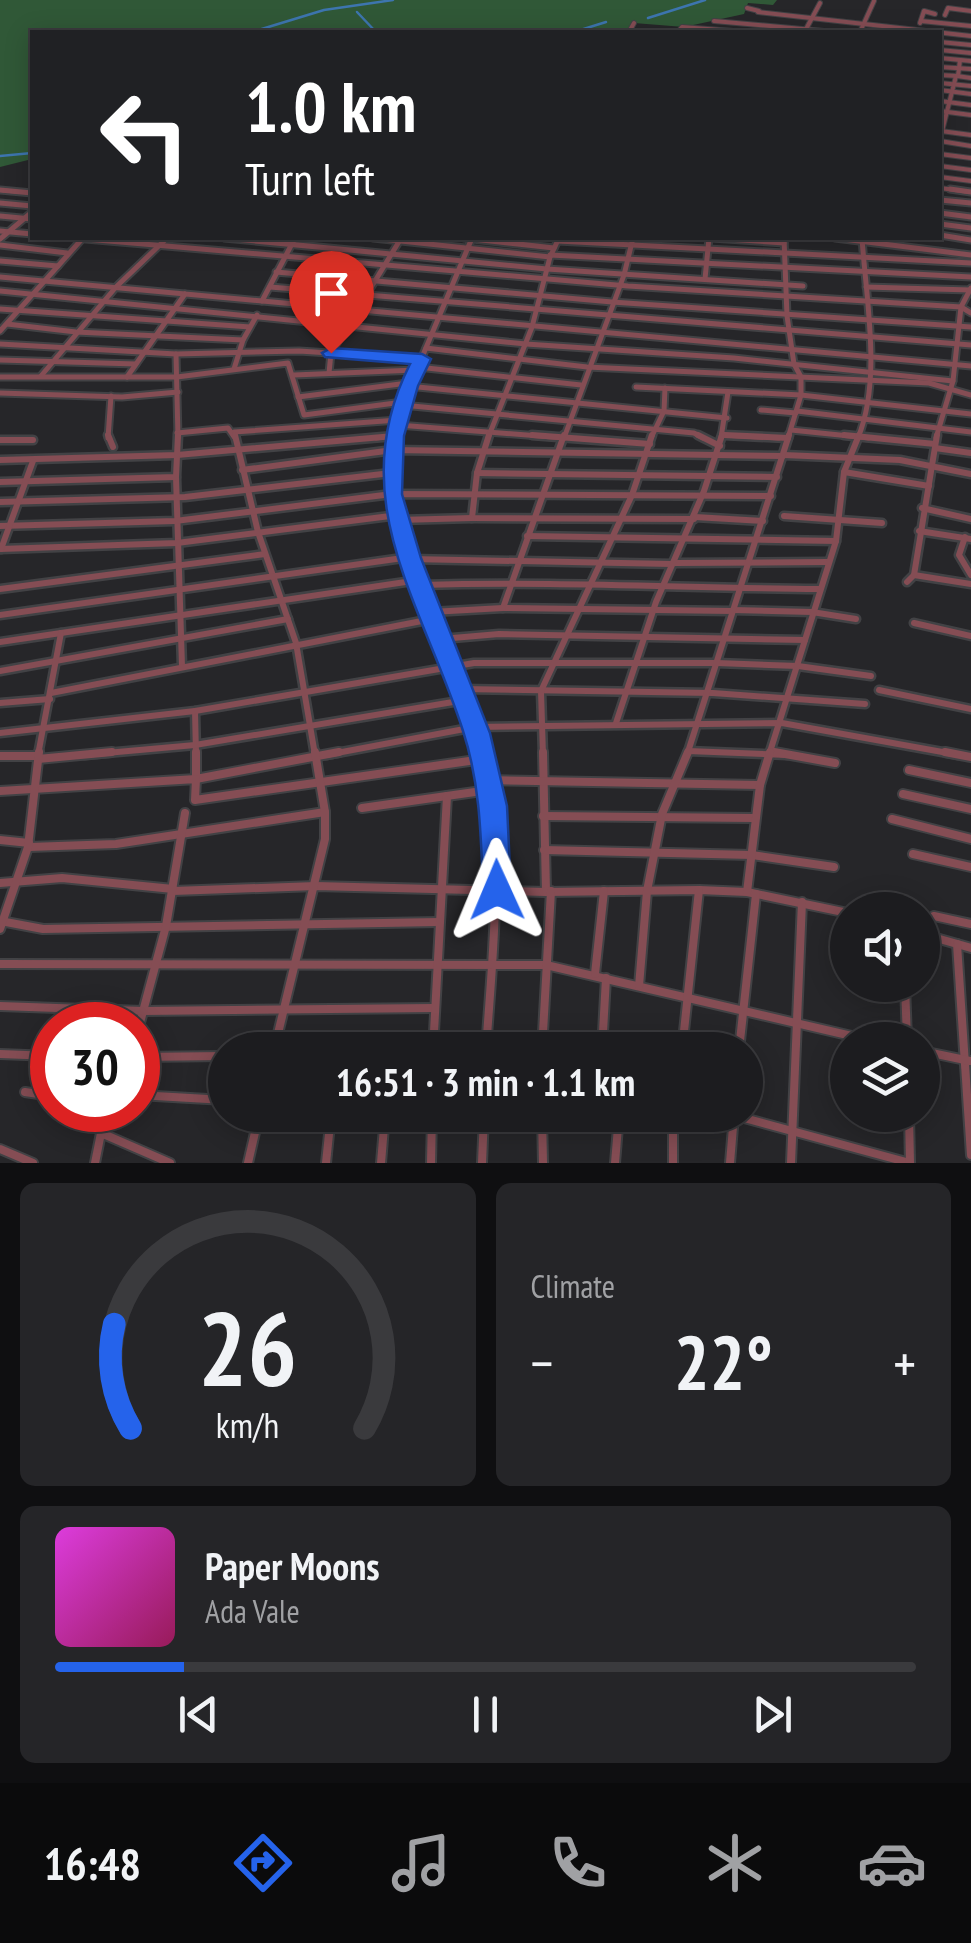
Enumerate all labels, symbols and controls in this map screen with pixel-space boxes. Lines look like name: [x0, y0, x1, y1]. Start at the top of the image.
text: 1.0 km: [245, 61, 416, 151]
icon: left: [80, 70, 210, 200]
text: Turn left: [245, 149, 375, 207]
pin: [289, 251, 374, 354]
icon: arrive: [304, 266, 359, 321]
position arrow: [445, 838, 549, 942]
map controls: [830, 892, 940, 1132]
button: sound: [830, 892, 940, 1002]
speed limit sign: 30: [30, 1002, 160, 1132]
button: layers: [830, 1022, 940, 1132]
text: 16:51 · 3 min · 1.1 km: [336, 1057, 635, 1106]
text: Climate: [531, 1265, 615, 1307]
text: 26: [198, 1280, 297, 1415]
text: 22°: [674, 1314, 773, 1411]
text: −: [531, 1327, 553, 1398]
text: +: [893, 1327, 916, 1398]
text: km/h: [216, 1402, 279, 1448]
text: Paper Moons: [205, 1541, 380, 1590]
text: Ada Vale: [205, 1590, 300, 1632]
icon: previous: [171, 1687, 226, 1742]
icon: pause: [458, 1687, 513, 1742]
icon: next: [745, 1687, 800, 1742]
icon: directions: [228, 1828, 298, 1898]
icon: music: [386, 1828, 456, 1898]
icon: phone: [543, 1828, 613, 1898]
icon: climate: [700, 1828, 770, 1898]
icon: car: [857, 1828, 927, 1898]
text: 16:48: [44, 1834, 141, 1892]

